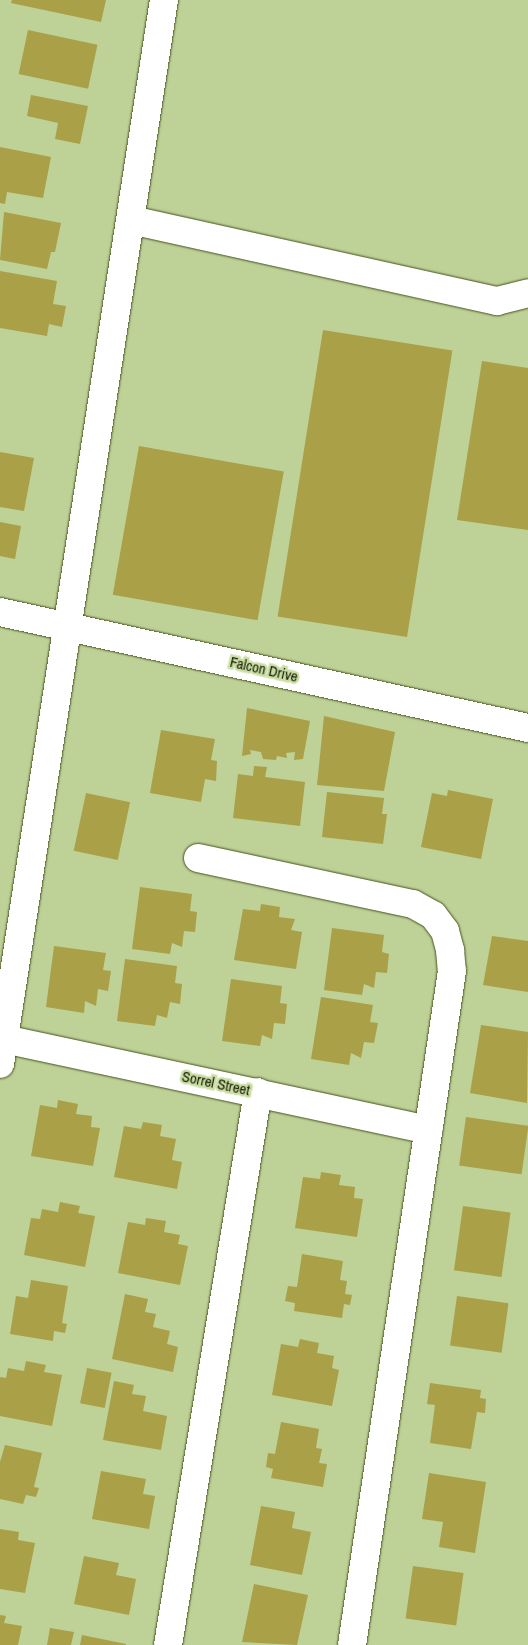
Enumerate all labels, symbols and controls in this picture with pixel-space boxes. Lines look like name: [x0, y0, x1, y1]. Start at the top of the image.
street label: Falcon Drive: [228, 652, 300, 686]
street label: Sorrel Street: [180, 1067, 252, 1099]

